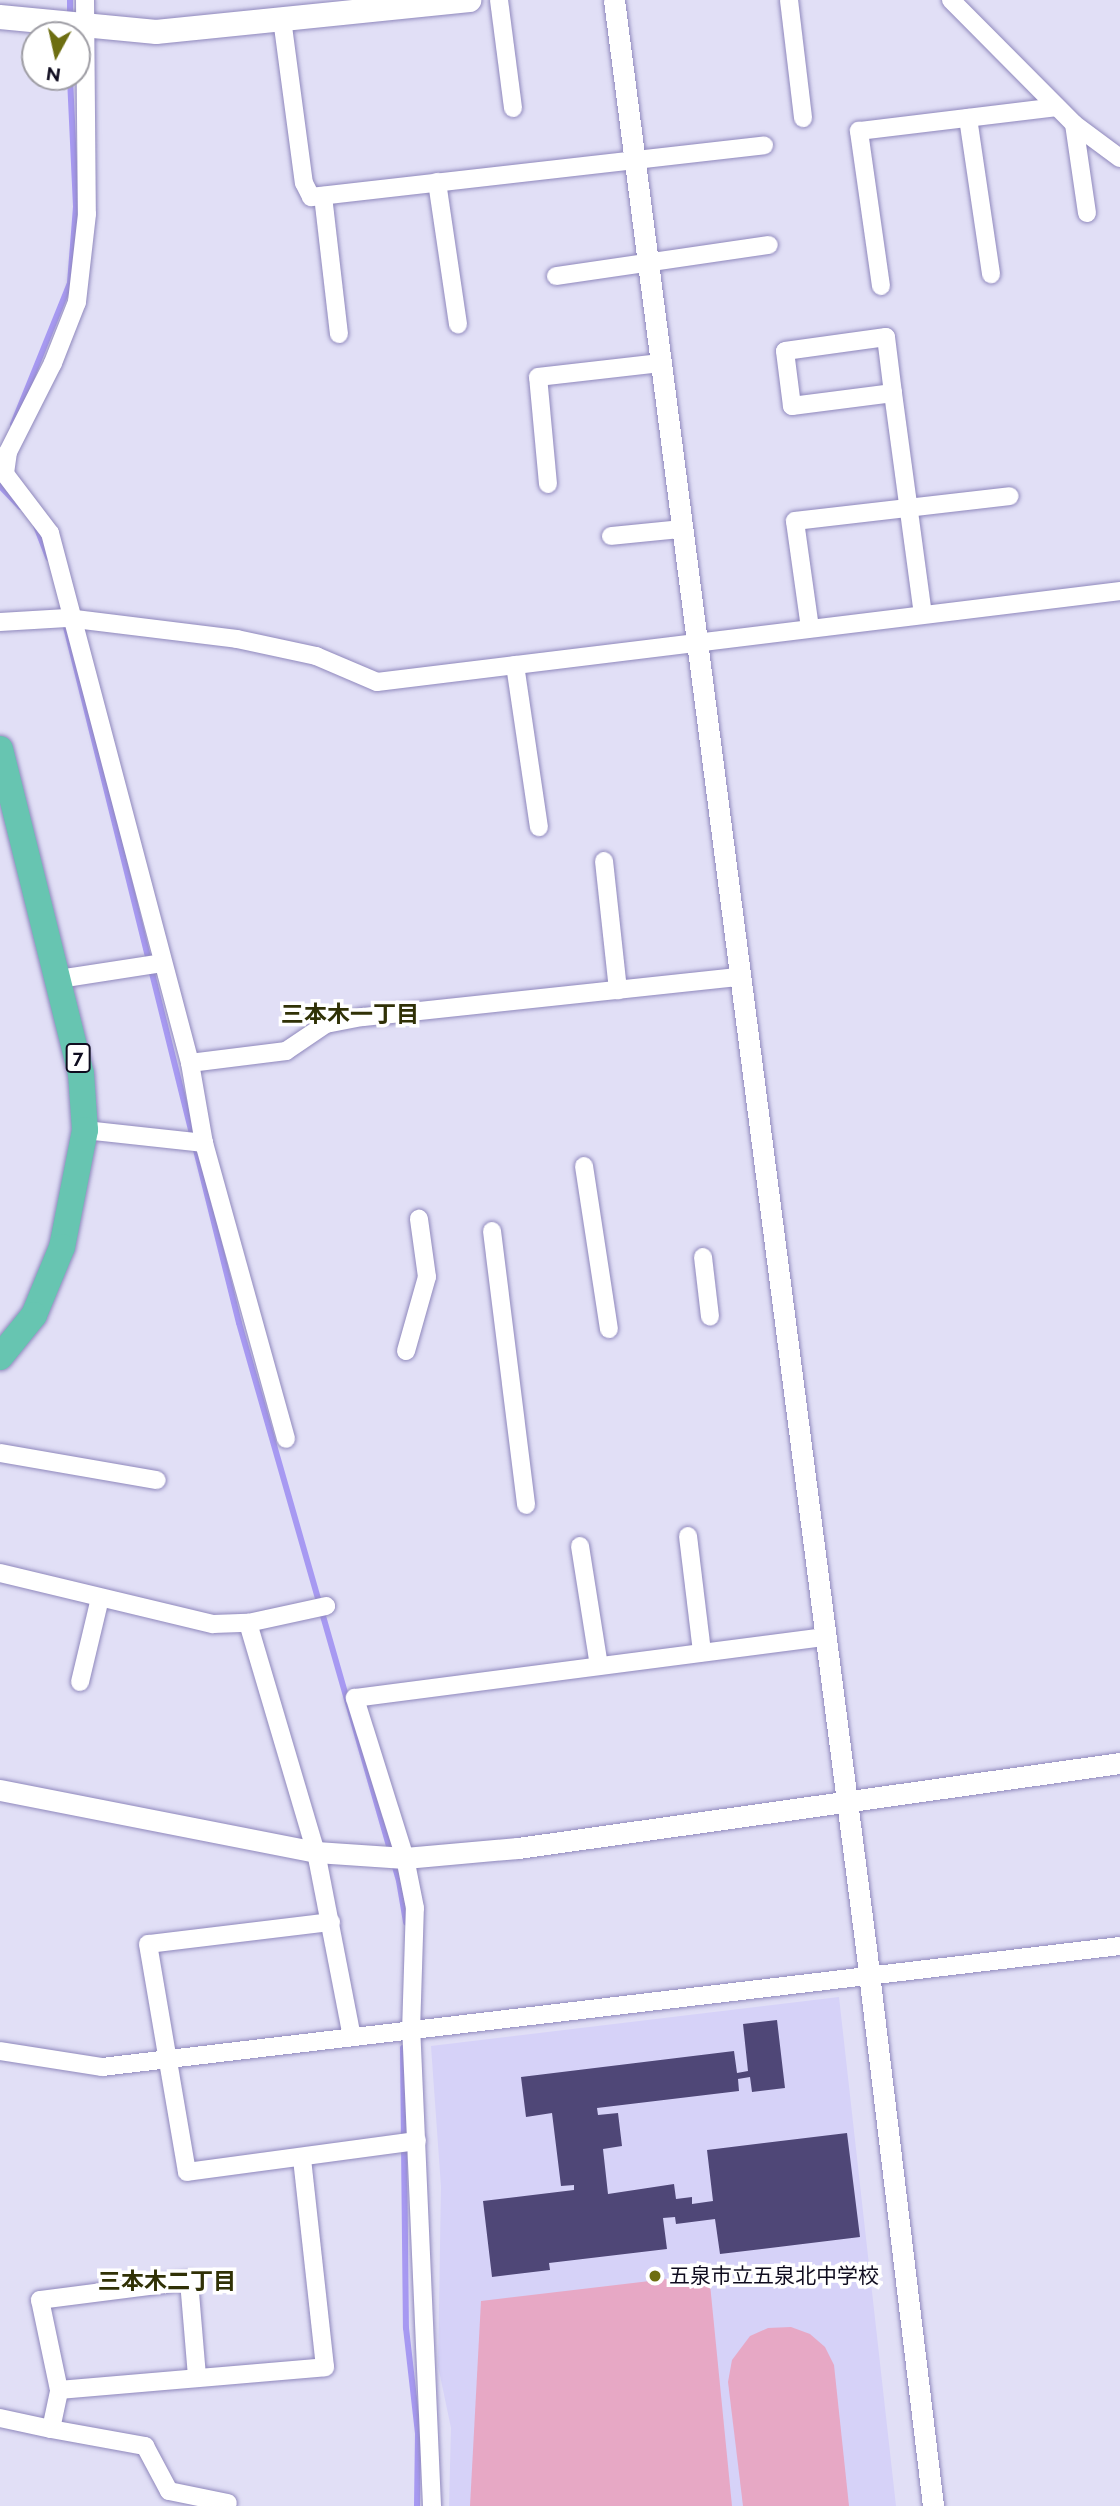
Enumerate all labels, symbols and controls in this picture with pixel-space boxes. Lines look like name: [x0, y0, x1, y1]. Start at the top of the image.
north arrow: [21, 21, 91, 91]
text: N: [45, 63, 62, 87]
district label: 三本木一丁目: [281, 1000, 419, 1028]
road number: 7: [64, 1042, 92, 1074]
place label: 五泉市立五泉北中学校: [669, 2263, 879, 2289]
district label: 三本木二丁目: [98, 2267, 236, 2295]
marker: 五泉市立五泉北中学校: [647, 2268, 663, 2284]

